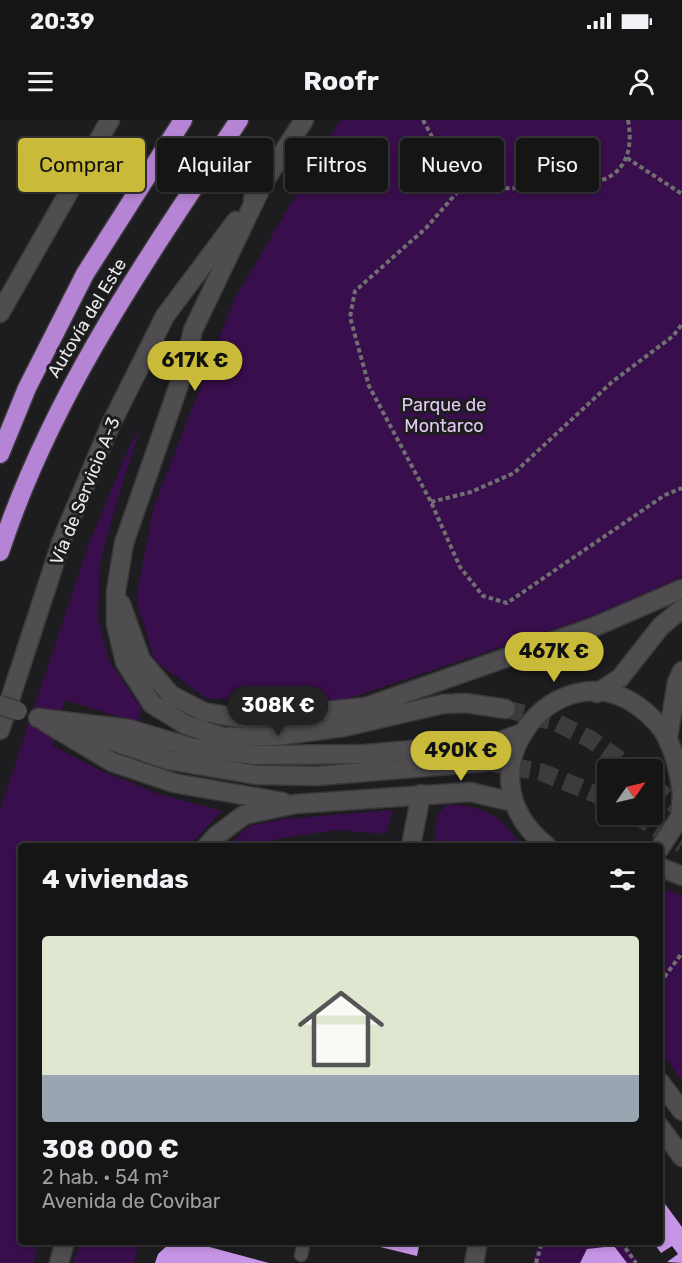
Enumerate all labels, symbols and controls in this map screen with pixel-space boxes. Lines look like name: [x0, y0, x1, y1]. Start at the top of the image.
text: 20:39: [30, 8, 94, 35]
icon: menu: [24, 65, 57, 98]
text: Roofr: [303, 65, 379, 97]
icon: person: [625, 65, 658, 98]
chip: Comprar: [18, 138, 145, 192]
chip: Alquilar: [157, 138, 273, 192]
chip: Filtros: [285, 138, 388, 192]
chip: Nuevo: [400, 138, 504, 192]
chip: Piso: [516, 138, 599, 192]
street label: Autovía del Este: [43, 254, 131, 382]
pin: 617K €: [146, 341, 244, 392]
text: 617K €: [161, 348, 229, 372]
park label: Parque de Montarco: [402, 394, 486, 437]
street label: Vía de Servicio A-3: [45, 414, 125, 568]
pin: 467K €: [505, 632, 603, 683]
text: 467K €: [519, 639, 589, 663]
pin: 308K €: [229, 686, 327, 737]
text: 308K €: [241, 693, 315, 717]
pin: 490K €: [412, 731, 510, 782]
text: 490K €: [424, 738, 498, 762]
north arrow: [597, 759, 663, 825]
map controls: [597, 759, 663, 825]
icon: filters: [606, 863, 639, 896]
text: 4 viviendas: [42, 864, 189, 895]
icon: home: [287, 975, 395, 1083]
text: 308 000 €: [42, 1134, 179, 1165]
text: 2 hab. · 54 m²: [42, 1165, 169, 1189]
text: Avenida de Covibar: [42, 1189, 220, 1213]

